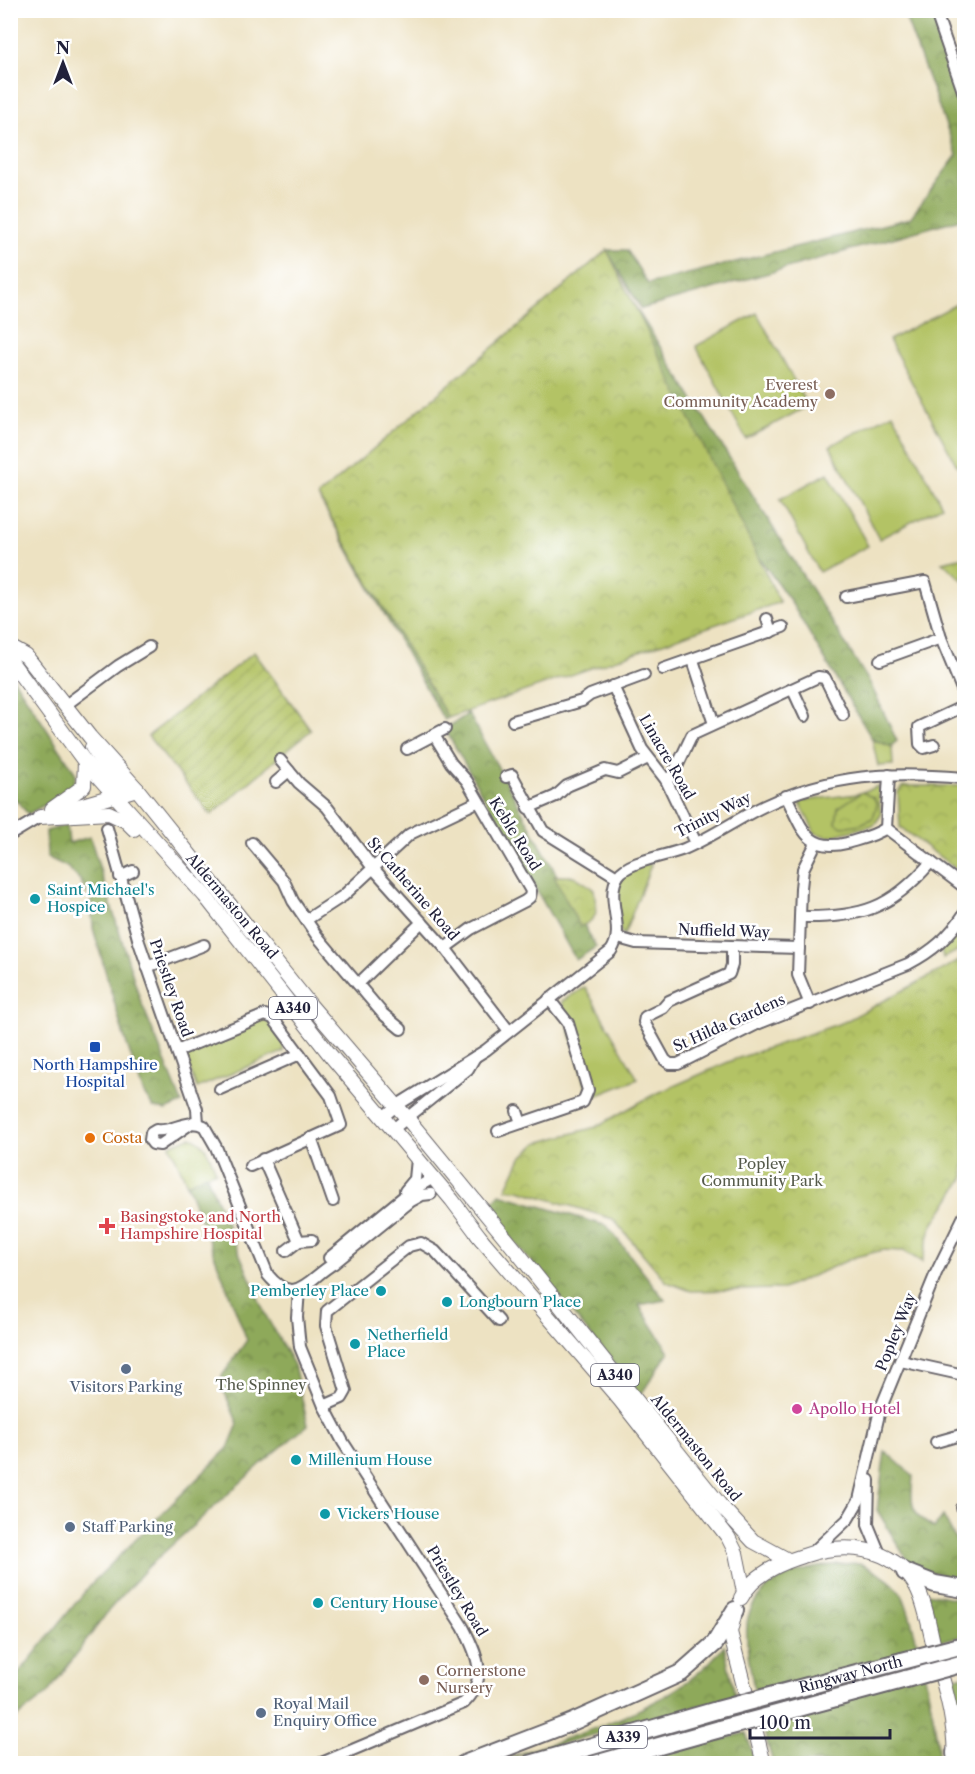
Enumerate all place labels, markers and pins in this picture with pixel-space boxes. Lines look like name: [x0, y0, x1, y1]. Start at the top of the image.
place label: Everest Community Academy: [663, 375, 819, 411]
marker: Everest Community Academy: [823, 387, 837, 401]
place label: Saint Michael's Hospice: [47, 880, 154, 916]
marker: Saint Michael's Hospice: [28, 892, 42, 906]
marker: North Hampshire Hospital: [88, 1040, 102, 1054]
place label: North Hampshire Hospital: [32, 1055, 158, 1091]
place label: Costa: [102, 1128, 143, 1147]
marker: Costa: [83, 1131, 97, 1145]
place label: Basingstoke and North Hampshire Hospital: [120, 1207, 281, 1243]
marker: Basingstoke and North Hampshire Hospital: [98, 1217, 116, 1235]
place label: Pemberley Place: [250, 1281, 369, 1300]
marker: Pemberley Place: [374, 1284, 388, 1298]
place label: Longbourn Place: [459, 1292, 581, 1311]
marker: Longbourn Place: [440, 1295, 454, 1309]
place label: Netherfield Place: [367, 1325, 448, 1361]
marker: Netherfield Place: [348, 1337, 362, 1351]
marker: Visitors Parking: [119, 1362, 133, 1376]
place label: Visitors Parking: [69, 1377, 182, 1396]
place label: Apollo Hotel: [808, 1399, 901, 1418]
marker: Apollo Hotel: [790, 1402, 804, 1416]
place label: Millenium House: [308, 1450, 432, 1469]
marker: Millenium House: [289, 1453, 303, 1467]
place label: Vickers House: [336, 1504, 439, 1523]
marker: Vickers House: [318, 1507, 332, 1521]
place label: Staff Parking: [82, 1517, 173, 1536]
marker: Staff Parking: [63, 1520, 77, 1534]
place label: Century House: [330, 1593, 438, 1612]
marker: Century House: [311, 1596, 325, 1610]
place label: Cornerstone Nursery: [436, 1661, 526, 1697]
marker: Cornerstone Nursery: [417, 1673, 431, 1687]
place label: Royal Mail Enquiry Office: [273, 1694, 377, 1730]
marker: Royal Mail Enquiry Office: [254, 1706, 268, 1720]

